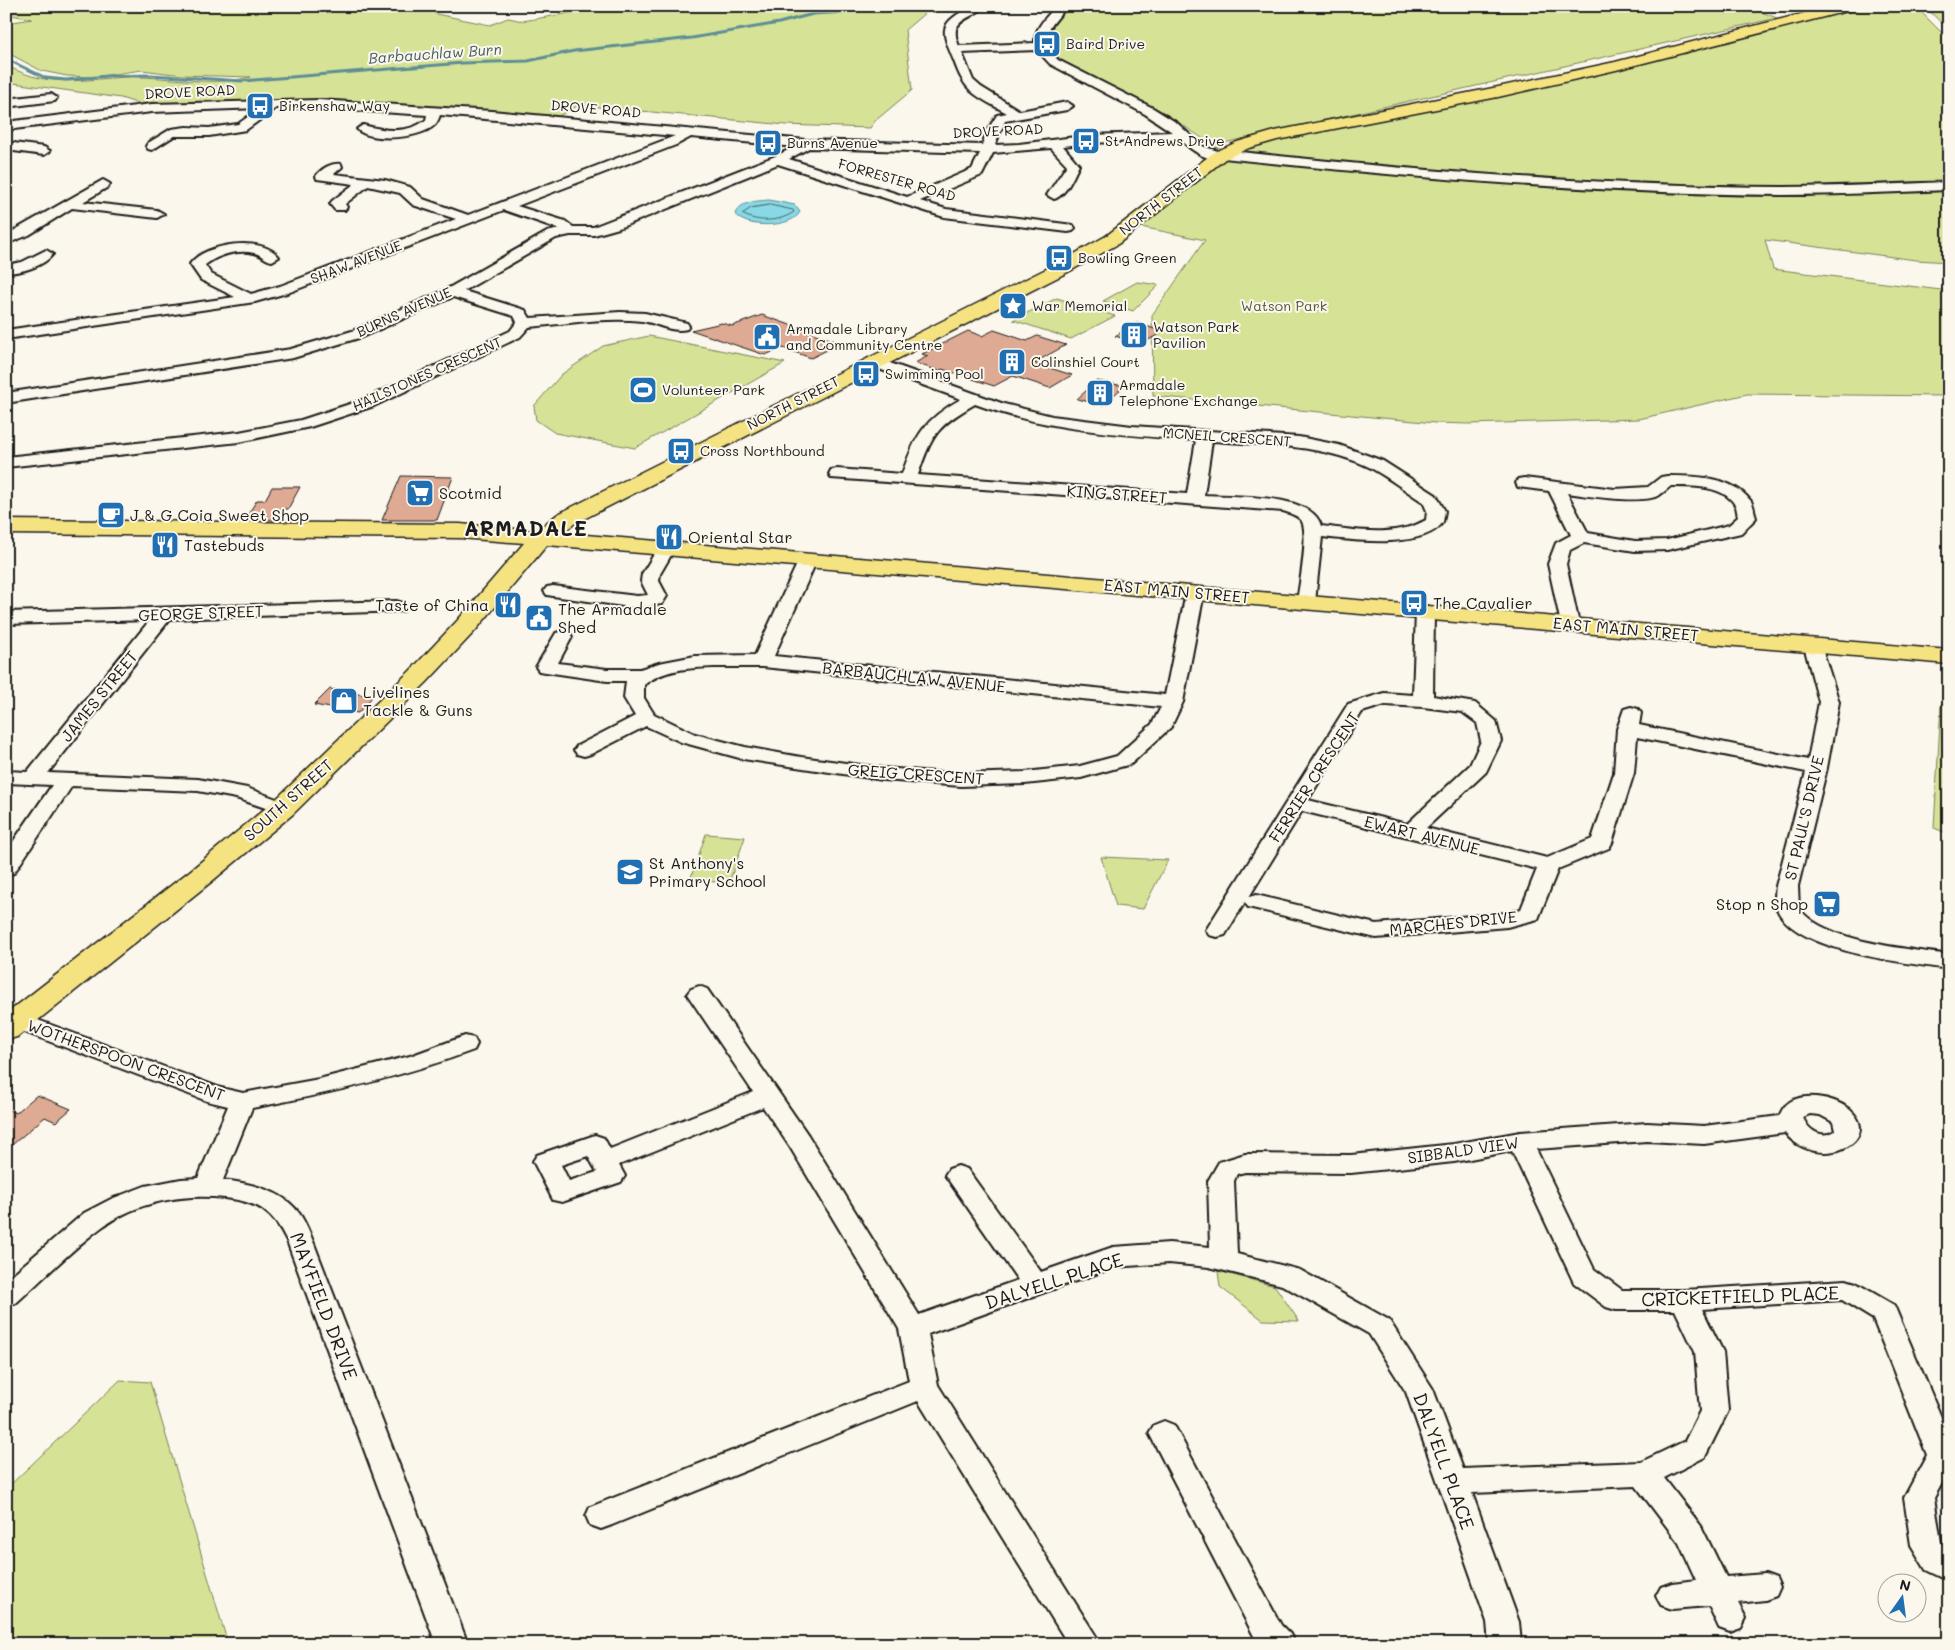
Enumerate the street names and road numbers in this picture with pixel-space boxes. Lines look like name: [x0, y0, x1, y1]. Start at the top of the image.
street label: DROVE ROAD: [144, 80, 236, 103]
street label: DROVE ROAD: [550, 95, 642, 122]
street label: DROVE ROAD: [952, 119, 1044, 142]
street label: FORRESTER ROAD: [836, 154, 958, 205]
street label: NORTH STREET: [1115, 162, 1207, 239]
street label: SHAW AVENUE: [307, 235, 404, 288]
street label: BURNS AVENUE: [353, 282, 454, 341]
street label: HAILSTONES CRESCENT: [349, 332, 505, 415]
street label: NORTH STREET: [743, 371, 842, 434]
street label: MCNEIL CRESCENT: [1162, 423, 1292, 450]
street label: KING STREET: [1066, 480, 1168, 508]
street label: EAST MAIN STREET: [1103, 574, 1251, 607]
street label: GEORGE STREET: [138, 600, 264, 625]
street label: EAST MAIN STREET: [1552, 612, 1700, 645]
street label: JAMES STREET: [55, 646, 142, 746]
street label: BARBAUCHLAW AVENUE: [821, 656, 1007, 697]
street label: FERRIER CRESCENT: [1264, 707, 1364, 846]
street label: SOUTH STREET: [239, 754, 337, 845]
street label: ST PAUL'S DRIVE: [1779, 754, 1828, 882]
street label: GREIG CRESCENT: [847, 758, 985, 789]
street label: EWART AVENUE: [1362, 810, 1482, 859]
street label: MARCHES DRIVE: [1388, 905, 1518, 940]
street label: WOTHERSPOON CRESCENT: [25, 1014, 228, 1105]
street label: SIBBALD VIEW: [1406, 1131, 1520, 1168]
street label: MAYFIELD DRIVE: [285, 1228, 364, 1383]
street label: DALYELL PLACE: [982, 1246, 1126, 1315]
street label: CRICKETFIELD PLACE: [1641, 1280, 1839, 1311]
street label: DALYELL PLACE: [1408, 1389, 1481, 1533]

